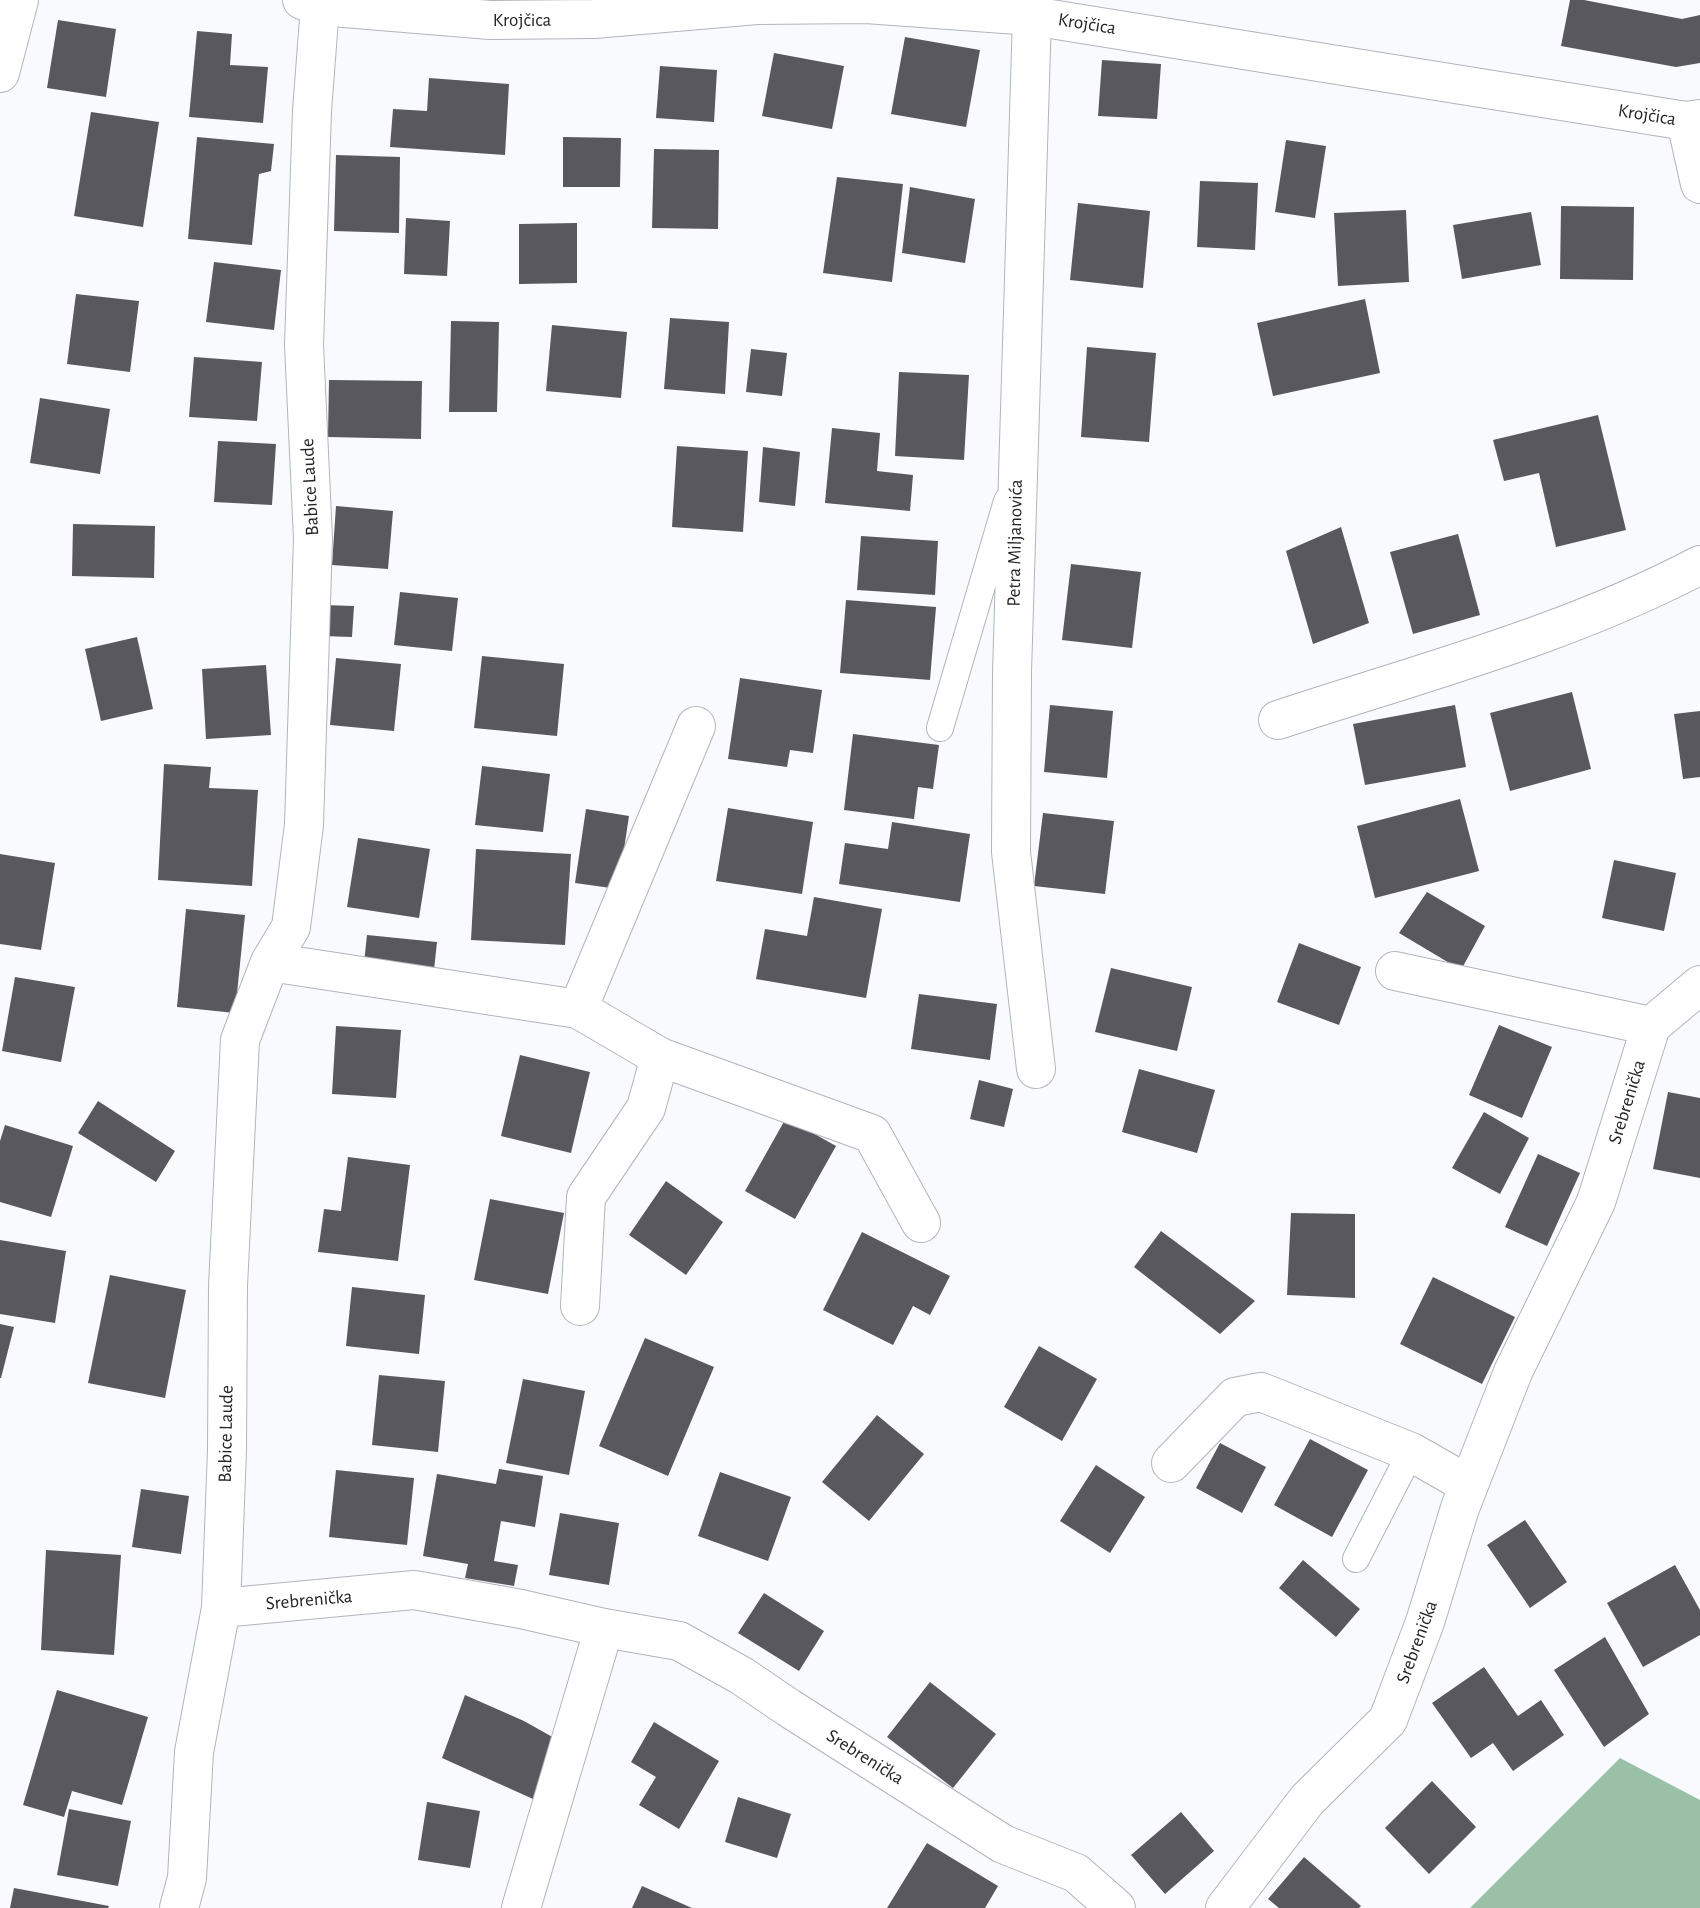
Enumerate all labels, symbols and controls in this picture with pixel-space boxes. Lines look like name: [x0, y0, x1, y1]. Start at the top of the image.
street label: Krojčica: [1056, 8, 1118, 40]
street label: Krojčica: [493, 9, 551, 31]
street label: Krojčica: [1616, 99, 1678, 131]
street label: Babice Laude: [296, 438, 324, 536]
street label: Petra Miljanovića: [1002, 479, 1028, 607]
street label: Srebrenička: [1603, 1057, 1651, 1147]
street label: Babice Laude: [214, 1385, 238, 1483]
street label: Srebrenička: [265, 1585, 353, 1615]
street label: Srebrenička: [1391, 1597, 1443, 1687]
street label: Srebrenička: [822, 1724, 908, 1790]

